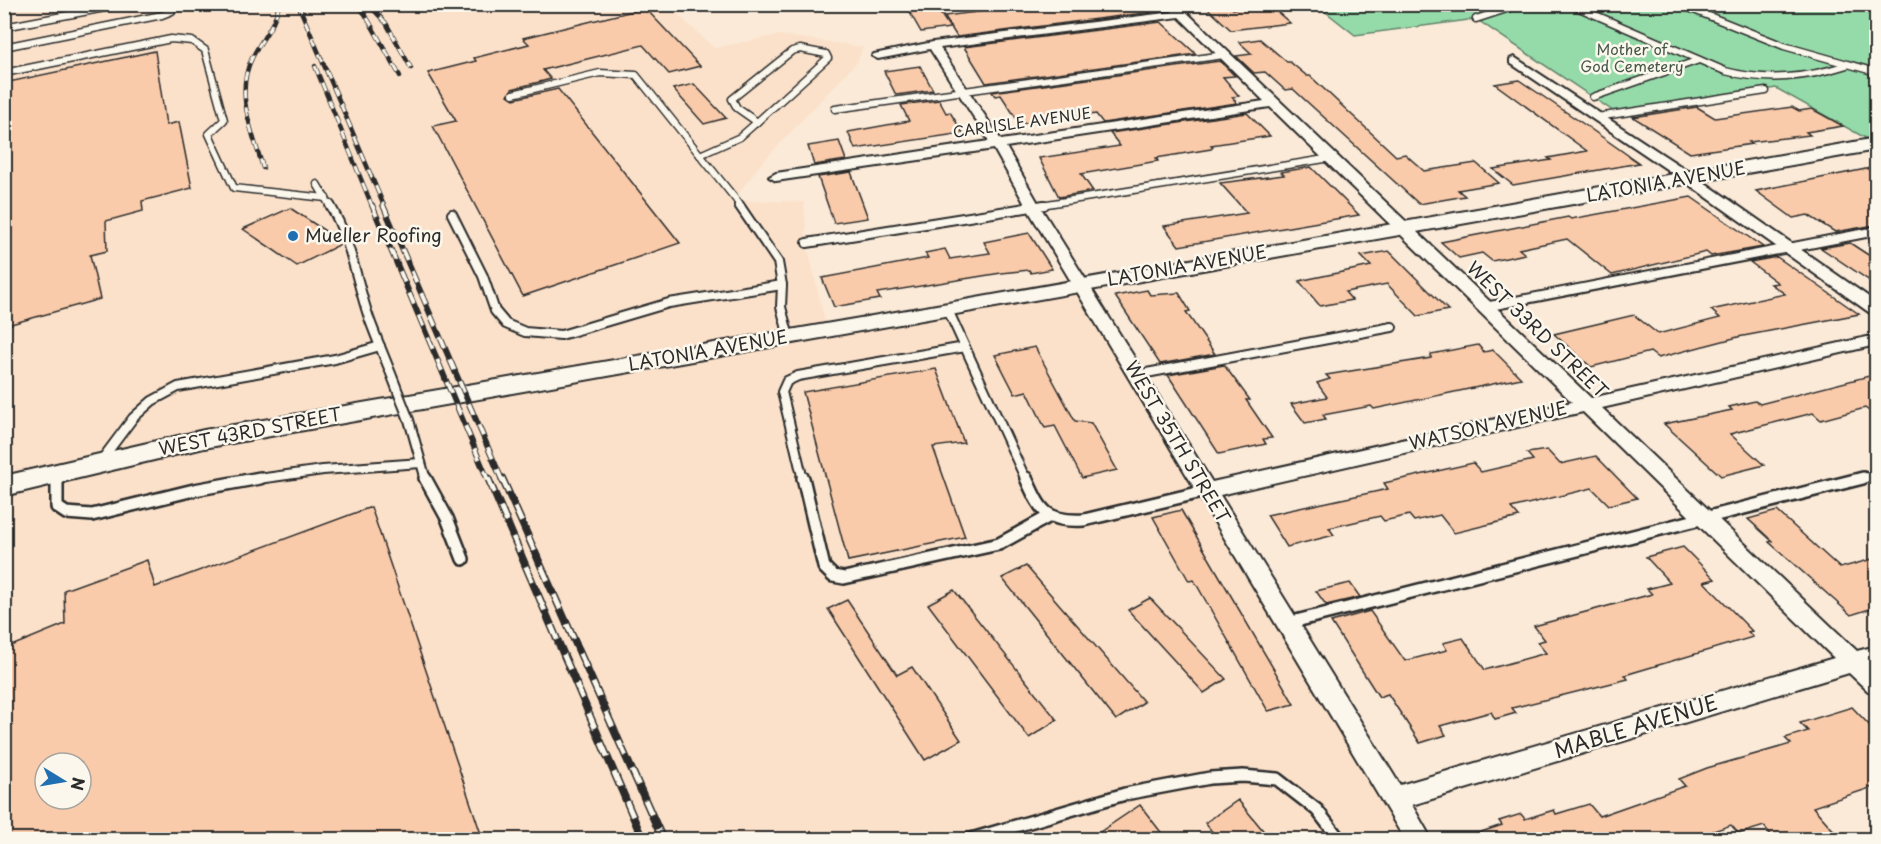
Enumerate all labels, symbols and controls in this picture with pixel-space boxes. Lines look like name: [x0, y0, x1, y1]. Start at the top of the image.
park label: Mother of God Cemetery: [1580, 37, 1684, 77]
street label: CARLISLE AVENUE: [951, 100, 1092, 143]
street label: LATONIA AVENUE: [1584, 153, 1748, 208]
place label: Mueller Roofing: [305, 221, 442, 248]
marker: Mueller Roofing: [286, 229, 300, 243]
street label: LATONIA AVENUE: [1105, 237, 1269, 292]
street label: WEST 33RD STREET: [1461, 254, 1615, 404]
street label: LATONIA AVENUE: [626, 322, 790, 377]
street label: WEST 35TH STREET: [1119, 355, 1238, 528]
street label: WATSON AVENUE: [1406, 393, 1569, 456]
street label: WEST 43RD STREET: [156, 399, 344, 461]
street label: MABLE AVENUE: [1550, 685, 1721, 765]
north arrow: [33, 751, 93, 811]
text: N: [66, 776, 92, 793]

